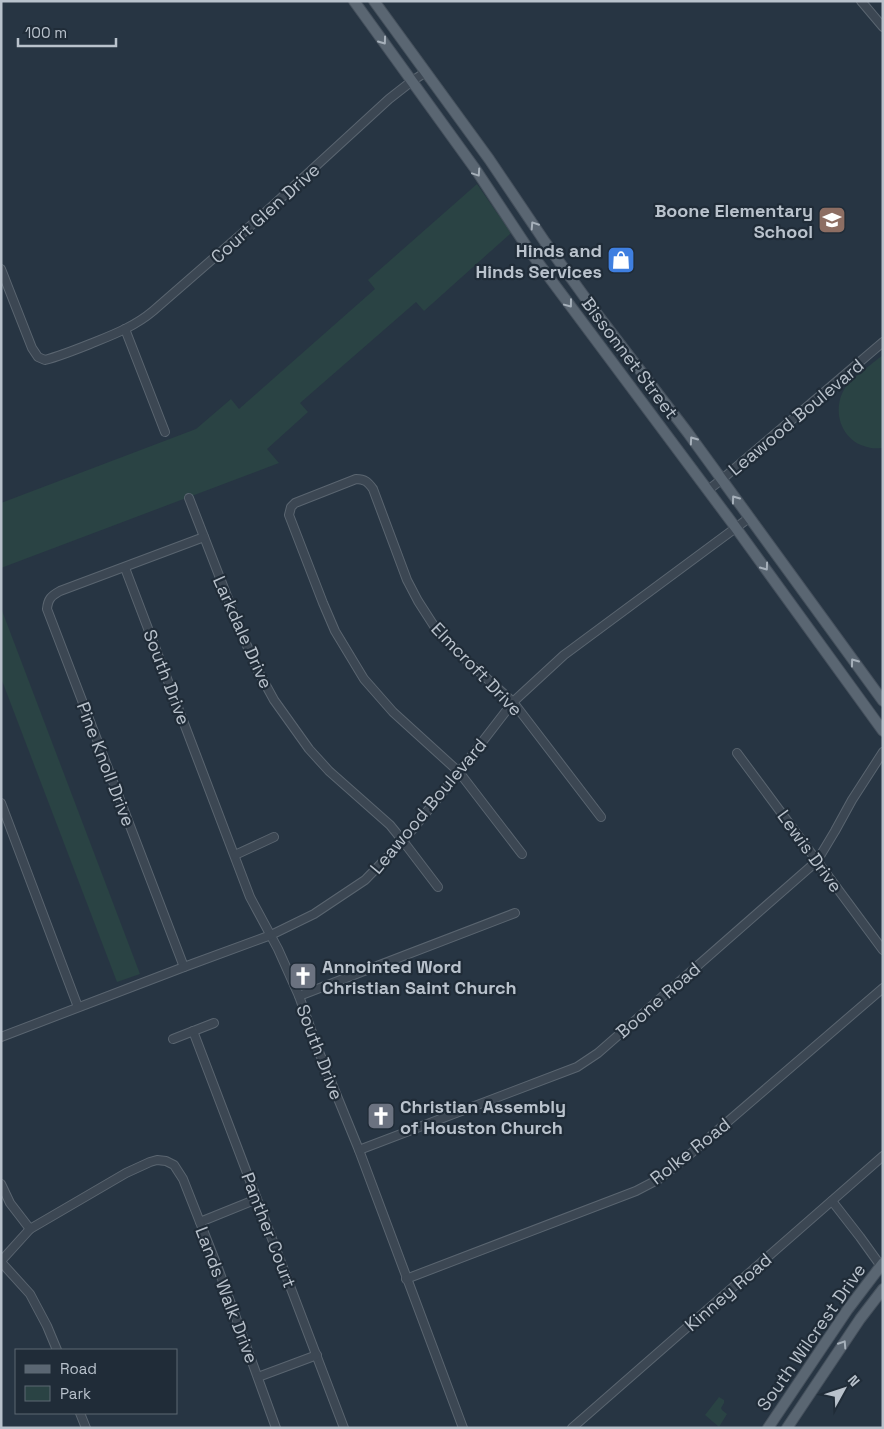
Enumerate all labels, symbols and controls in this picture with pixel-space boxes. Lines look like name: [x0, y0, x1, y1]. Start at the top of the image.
scale bar: [18, 15, 115, 47]
text: 100 m: [25, 23, 67, 42]
one-way arrow: [377, 35, 386, 45]
street label: Court Glen Drive: [206, 158, 324, 268]
one-way arrow: [471, 168, 481, 177]
place label: Boone Elementary School: [654, 199, 813, 243]
school or university icon: Boone Elementary School: [817, 205, 847, 235]
one-way arrow: [531, 222, 541, 231]
place label: Hinds and Hinds Services: [475, 239, 602, 283]
shop icon: Hinds and Hinds Services: [606, 245, 636, 275]
street label: Bissonnet Street: [577, 293, 683, 423]
one-way arrow: [564, 298, 572, 307]
street label: Leawood Boulevard: [724, 354, 868, 480]
one-way arrow: [690, 437, 700, 446]
one-way arrow: [732, 495, 741, 505]
one-way arrow: [759, 561, 768, 571]
street label: Larkdale Drive: [208, 572, 278, 692]
street label: Elmcroft Drive: [426, 617, 528, 721]
street label: South Drive: [138, 626, 196, 728]
one-way arrow: [851, 658, 860, 668]
street label: Pine Knoll Drive: [72, 699, 140, 829]
street label: Leawood Boulevard: [365, 734, 491, 878]
street label: Lewis Drive: [772, 805, 848, 897]
place label: Annointed Word Christian Saint Church: [322, 955, 517, 999]
street label: Boone Road: [611, 957, 705, 1043]
church icon: Annointed Word Christian Saint Church: [288, 961, 318, 991]
street label: South Drive: [291, 1001, 349, 1103]
place label: Christian Assembly of Houston Church: [400, 1095, 566, 1139]
church icon: Christian Assembly of Houston Church: [366, 1101, 396, 1131]
street label: Rolke Road: [645, 1113, 735, 1189]
street label: Panther Court: [236, 1169, 302, 1291]
street label: Lands Walk Drive: [190, 1223, 264, 1367]
street label: Kinney Road: [680, 1248, 776, 1336]
street label: South Wilcrest Drive: [751, 1259, 871, 1415]
one-way arrow: [837, 1340, 847, 1349]
legend: [15, 1349, 178, 1414]
text: Road: [60, 1359, 97, 1378]
north arrow: [819, 1364, 869, 1414]
text: N: [844, 1371, 864, 1390]
text: Park: [60, 1384, 91, 1403]

